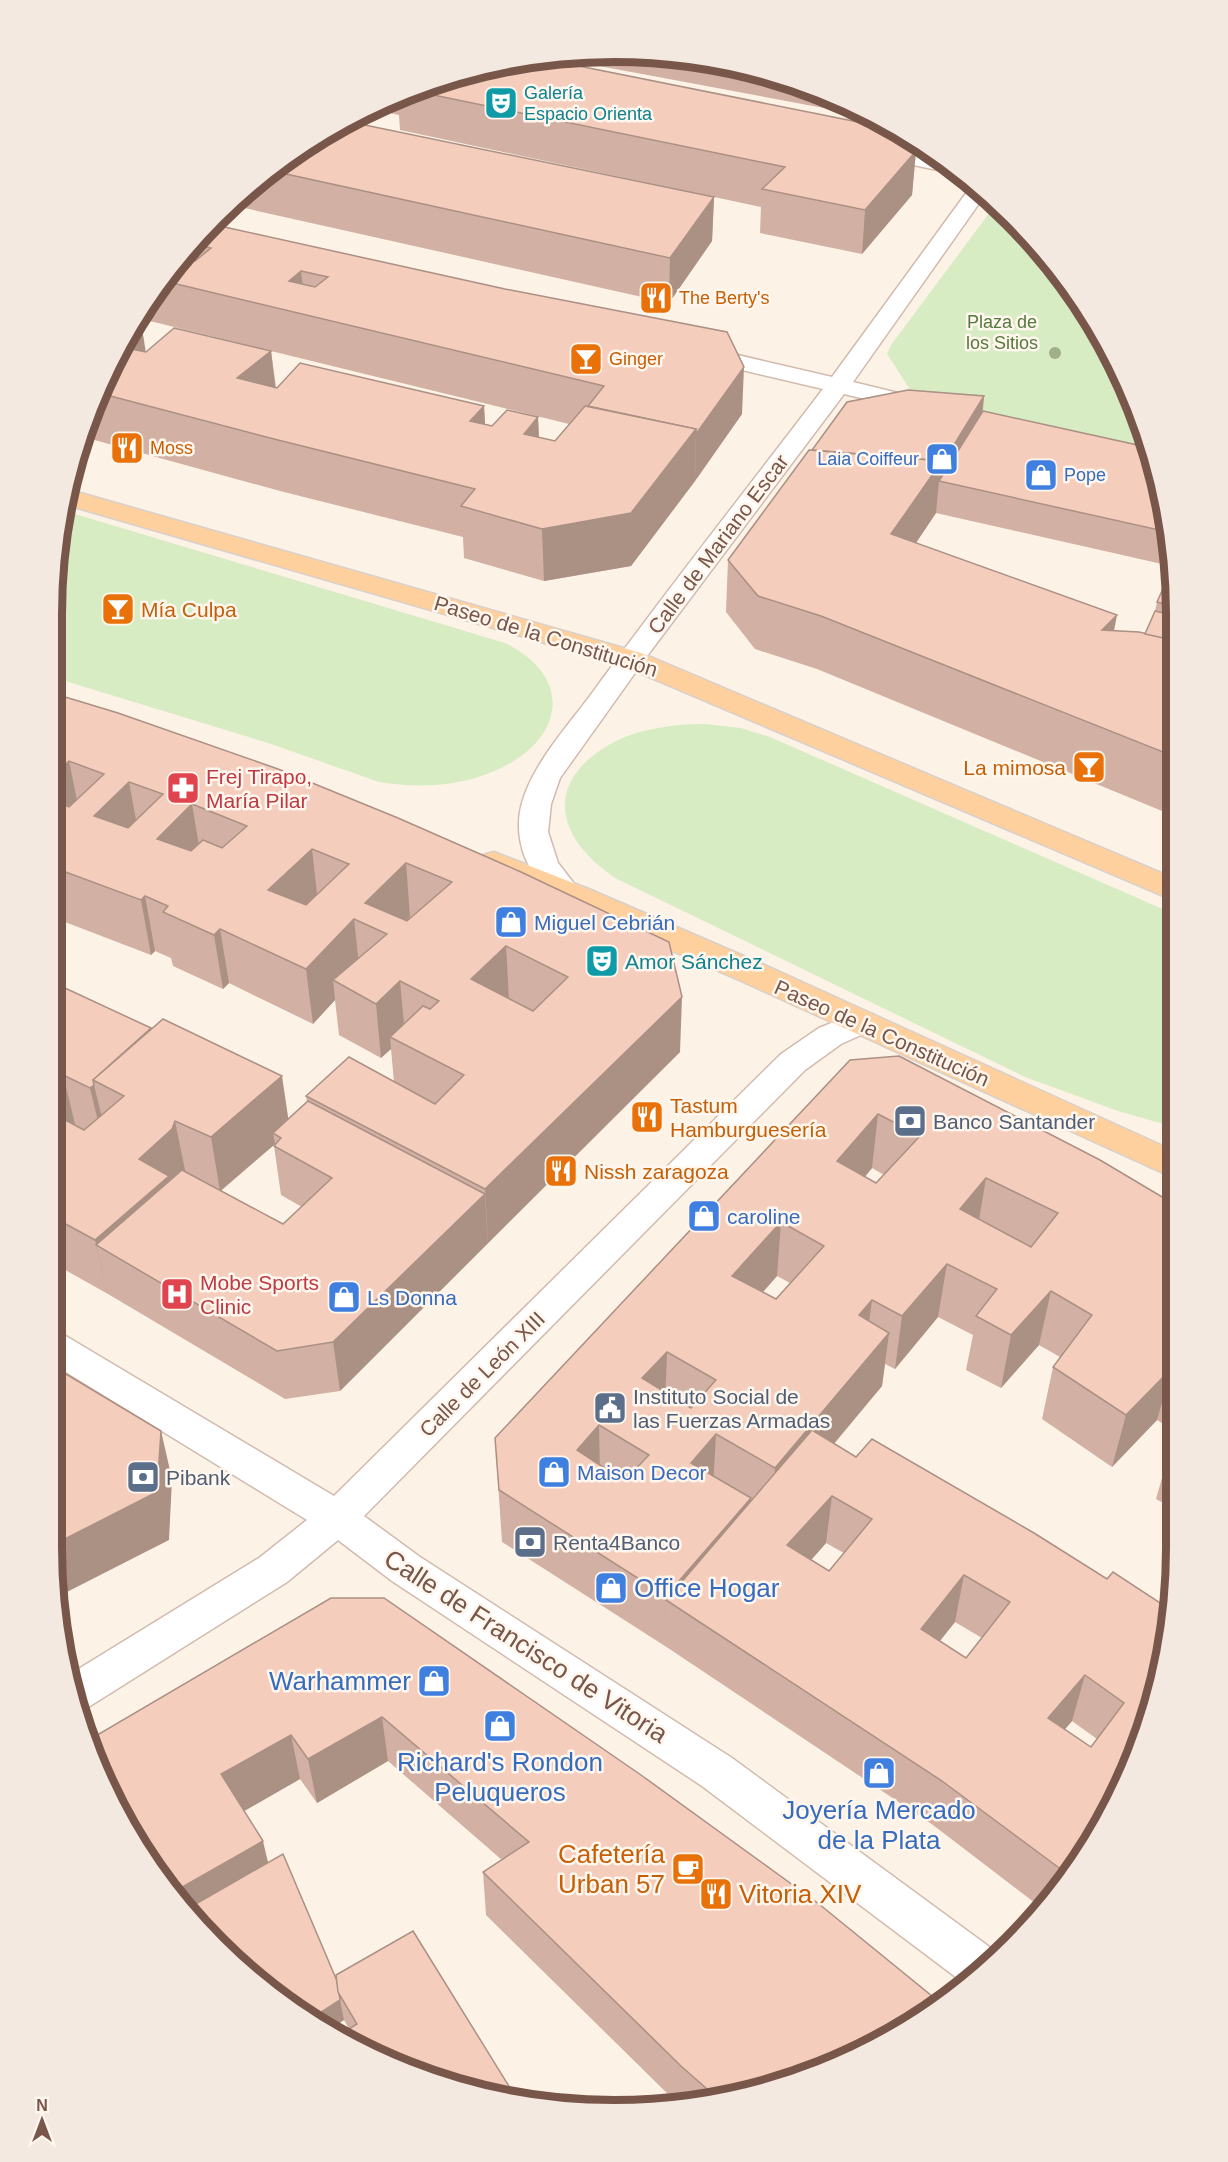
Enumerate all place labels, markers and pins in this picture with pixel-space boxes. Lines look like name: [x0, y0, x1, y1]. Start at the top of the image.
place label: Galería Espacio Orienta: [524, 83, 653, 124]
theatre icon: Galería Espacio Orienta: [483, 85, 519, 121]
restaurant icon: The Berty's: [638, 280, 674, 316]
place label: The Berty's: [679, 288, 769, 308]
bar icon: Ginger: [568, 341, 604, 377]
place label: Ginger: [609, 349, 663, 369]
restaurant icon: Moss: [109, 430, 145, 466]
place label: Moss: [150, 438, 193, 458]
shop icon: Laia Coiffeur: [924, 441, 960, 477]
place label: Laia Coiffeur: [817, 449, 919, 469]
shop icon: Pope: [1023, 457, 1059, 493]
place label: Pope: [1064, 465, 1106, 485]
bar icon: Mía Culpa: [100, 591, 136, 627]
place label: Mía Culpa: [141, 598, 237, 621]
bar icon: La mimosa: [1071, 749, 1107, 785]
place label: La mimosa: [963, 756, 1066, 779]
place label: Frej Tirapo, María Pilar: [206, 765, 312, 812]
pharmacy icon: Frej Tirapo, María Pilar: [165, 770, 201, 806]
shop icon: Miguel Cebrián: [493, 904, 529, 940]
place label: Miguel Cebrián: [534, 911, 675, 934]
theatre icon: Amor Sánchez: [584, 943, 620, 979]
place label: Amor Sánchez: [625, 950, 763, 973]
place label: Tastum Hamburguesería: [670, 1094, 827, 1141]
restaurant icon: Tastum Hamburguesería: [629, 1099, 665, 1135]
bank icon: Banco Santander: [892, 1103, 928, 1139]
place label: Banco Santander: [933, 1110, 1095, 1133]
restaurant icon: Nissh zaragoza: [543, 1153, 579, 1189]
place label: Nissh zaragoza: [584, 1160, 729, 1183]
shop icon: caroline: [686, 1198, 722, 1234]
place label: caroline: [727, 1205, 801, 1228]
place label: Mobe Sports Clinic: [200, 1271, 319, 1318]
hospital icon: Mobe Sports Clinic: [159, 1276, 195, 1312]
shop icon: Ls Donna: [326, 1279, 362, 1315]
place label: Ls Donna: [367, 1286, 457, 1309]
place label: Instituto Social de las Fuerzas Armadas: [633, 1385, 830, 1432]
public building icon: Instituto Social de las Fuerzas Armadas: [592, 1390, 628, 1426]
shop icon: Maison Decor: [536, 1454, 572, 1490]
bank icon: Pibank: [125, 1459, 161, 1495]
place label: Maison Decor: [577, 1461, 707, 1484]
place label: Pibank: [166, 1466, 231, 1489]
bank icon: Renta4Banco: [512, 1524, 548, 1560]
place label: Renta4Banco: [553, 1531, 680, 1554]
shop icon: Office Hogar: [593, 1570, 629, 1606]
place label: Office Hogar: [634, 1573, 780, 1603]
shop icon: Warhammer: [416, 1663, 452, 1699]
place label: Warhammer: [269, 1666, 411, 1696]
shop icon: Richard's Rondon Peluqueros: [482, 1708, 518, 1744]
place label: Richard's Rondon Peluqueros: [397, 1747, 603, 1807]
shop icon: Joyería Mercado de la Plata: [861, 1755, 897, 1791]
place label: Joyería Mercado de la Plata: [782, 1795, 976, 1855]
place label: Cafetería Urban 57: [558, 1839, 666, 1899]
cafe icon: Cafetería Urban 57: [670, 1851, 706, 1887]
restaurant icon: Vitoria XIV: [698, 1876, 734, 1912]
place label: Vitoria XIV: [739, 1879, 862, 1909]

